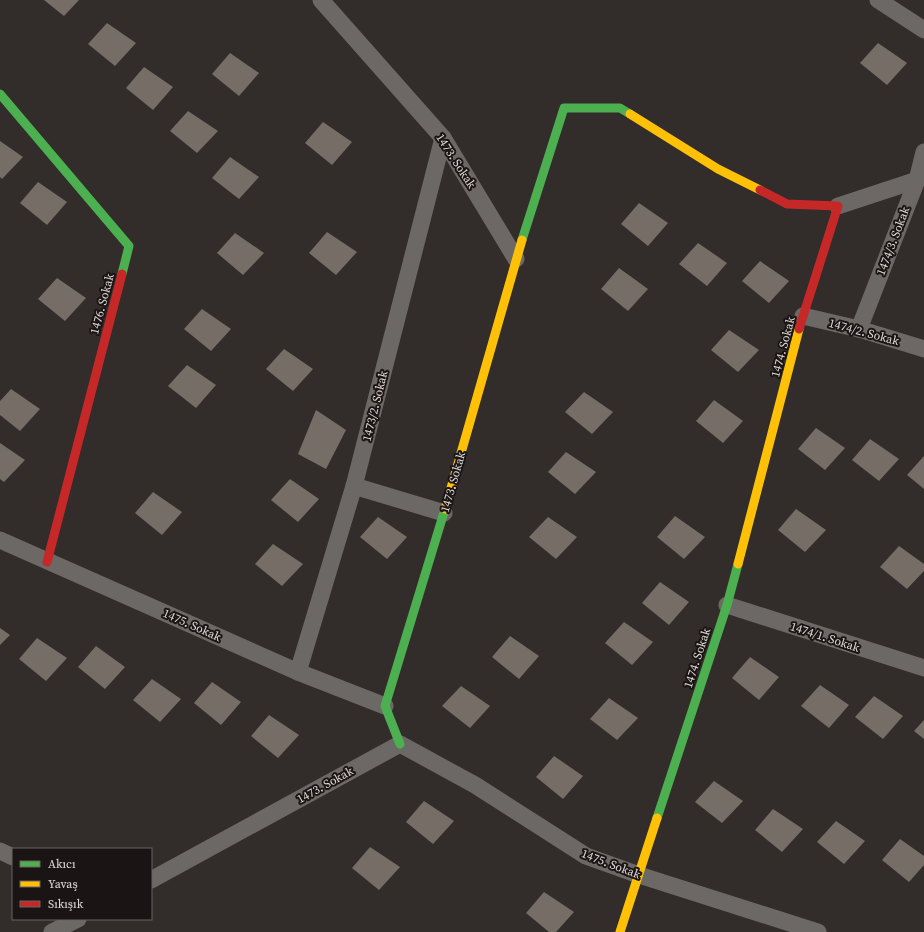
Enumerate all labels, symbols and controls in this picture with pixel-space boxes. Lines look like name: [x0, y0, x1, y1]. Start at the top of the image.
street label: 1473. Sokak: [432, 131, 480, 192]
street label: 1474/3. Sokak: [873, 204, 914, 278]
street label: 1476. Sokak: [86, 271, 118, 336]
street label: 1474. Sokak: [767, 314, 799, 379]
street label: 1474/2. Sokak: [827, 315, 901, 349]
street label: 1473/2. Sokak: [359, 369, 392, 443]
street label: 1473. Sokak: [437, 449, 469, 514]
street label: 1475. Sokak: [160, 605, 224, 645]
street label: 1474/1. Sokak: [788, 618, 862, 656]
street label: 1474. Sokak: [680, 626, 714, 690]
street label: 1473. Sokak: [294, 763, 356, 807]
street label: 1475. Sokak: [579, 845, 643, 883]
legend: [12, 848, 152, 920]
text: Akıcı: [48, 856, 76, 872]
text: Yavaş: [48, 876, 78, 892]
text: Sıkışık: [48, 896, 84, 912]

